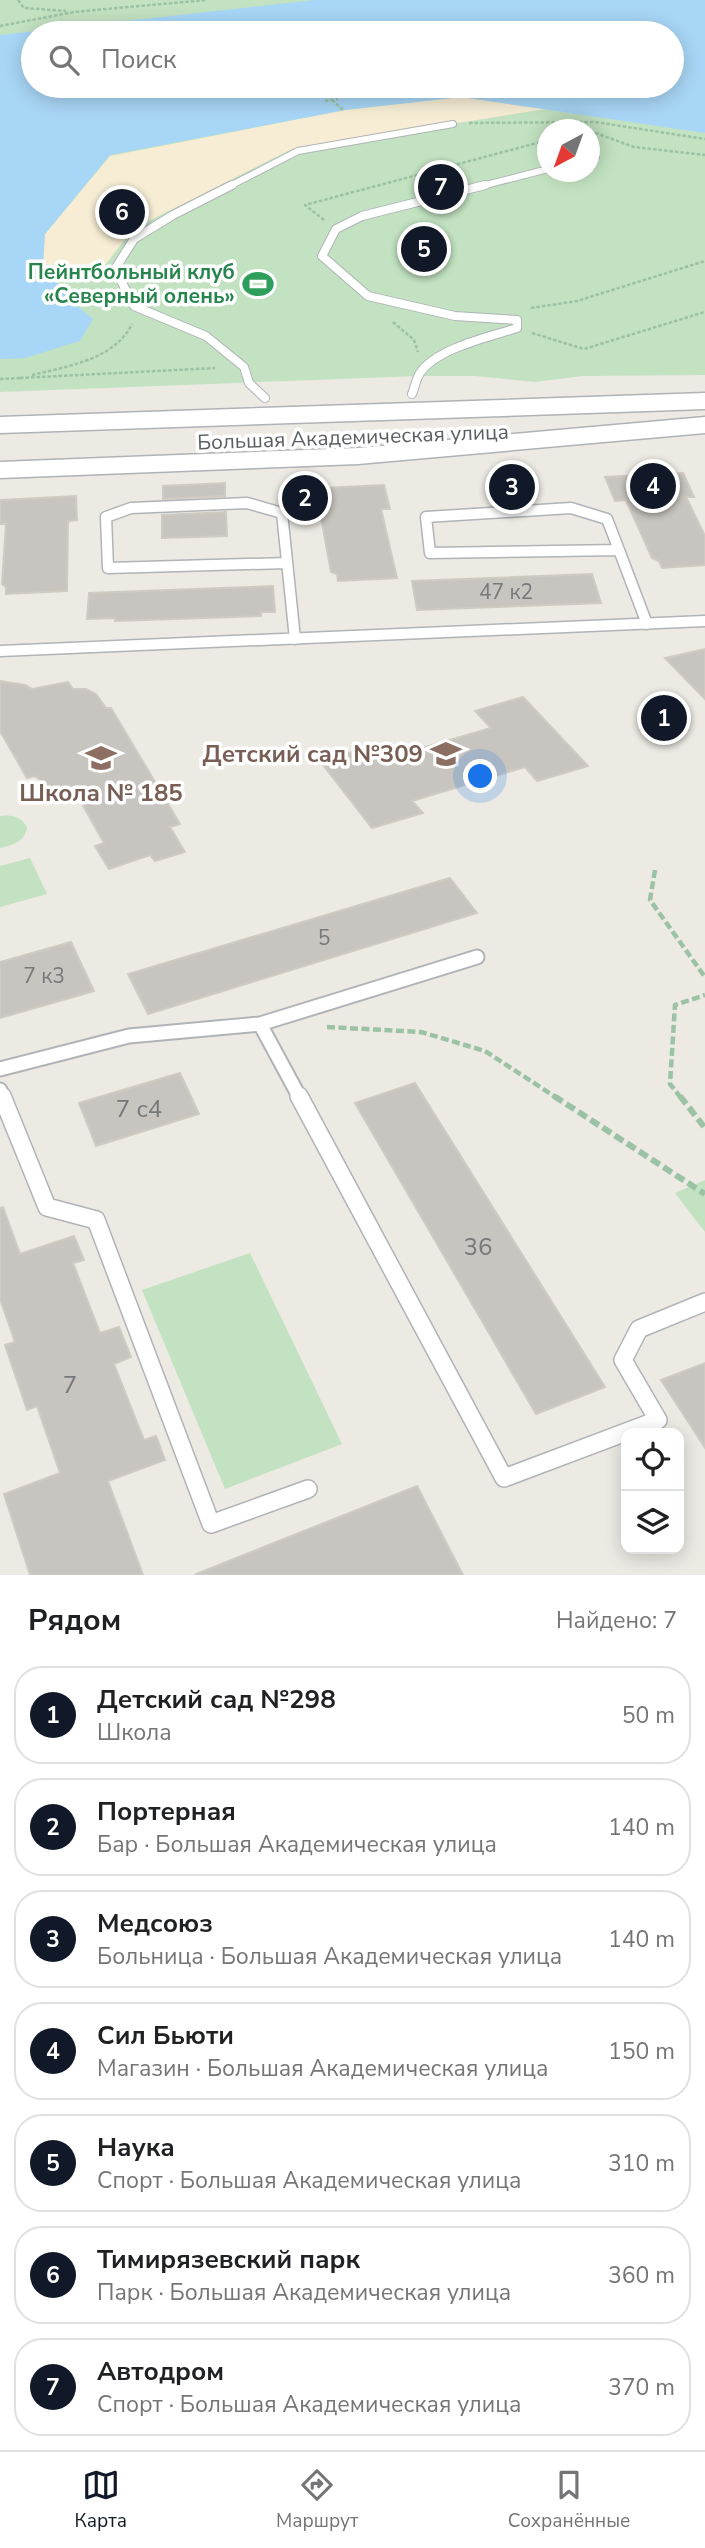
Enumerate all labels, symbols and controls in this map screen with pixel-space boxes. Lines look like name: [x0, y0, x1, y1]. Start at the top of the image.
search box: [21, 21, 684, 98]
icon: search: [45, 41, 83, 79]
text: Поиск: [101, 42, 177, 77]
north arrow: [537, 119, 600, 182]
pin: 7: [418, 161, 464, 213]
pin: 6: [99, 186, 145, 238]
pin: 5: [401, 223, 447, 275]
place label: Пейнтбольный клуб «Северный олень»: [28, 258, 235, 310]
sports icon: Пейнтбольный клуб «Северный олень»: [241, 267, 275, 301]
street label: Большая Академическая улица: [197, 418, 509, 456]
pin: 4: [630, 460, 676, 512]
pin: 3: [489, 461, 535, 513]
pin: 2: [282, 472, 328, 524]
house number: 47 к2: [479, 578, 533, 606]
pin: 1: [641, 692, 687, 744]
school or university icon: Детский сад №309: [429, 737, 463, 771]
place label: Детский сад №309: [203, 738, 423, 770]
school or university icon: Школа № 185: [84, 741, 118, 775]
your location: [463, 759, 497, 793]
place label: Школа № 185: [19, 777, 183, 809]
house number: 5: [318, 924, 330, 952]
house number: 7 к3: [23, 962, 65, 990]
house number: 7 с4: [116, 1093, 162, 1125]
house number: 36: [464, 1231, 492, 1263]
house number: 7: [63, 1369, 77, 1401]
map controls: [621, 1428, 684, 1554]
button: locate: [621, 1428, 684, 1491]
button: layers: [621, 1491, 684, 1554]
text: Рядом: [28, 1600, 121, 1641]
text: Найдено: 7: [556, 1605, 677, 1636]
text: Детский сад №298: [97, 1682, 336, 1717]
text: 1: [46, 1700, 60, 1731]
text: 50 m: [622, 1700, 675, 1731]
text: Школа: [97, 1717, 172, 1748]
text: Портерная: [97, 1794, 236, 1829]
text: 2: [46, 1812, 60, 1843]
text: 140 m: [608, 1812, 675, 1843]
text: Бар · Большая Академическая улица: [97, 1829, 497, 1860]
text: Медсоюз: [97, 1906, 213, 1941]
text: 3: [46, 1924, 60, 1955]
text: 140 m: [608, 1924, 675, 1955]
text: Больница · Большая Академическая улица: [97, 1941, 562, 1972]
text: Сил Бьюти: [97, 2018, 234, 2053]
text: 4: [46, 2036, 60, 2067]
text: 150 m: [608, 2036, 675, 2067]
text: Магазин · Большая Академическая улица: [97, 2053, 548, 2084]
text: Наука: [97, 2130, 175, 2165]
text: 5: [46, 2148, 60, 2179]
text: 310 m: [608, 2148, 675, 2179]
text: Спорт · Большая Академическая улица: [97, 2165, 521, 2196]
text: Тимирязевский парк: [97, 2242, 360, 2277]
text: 6: [46, 2260, 60, 2291]
text: 360 m: [608, 2260, 675, 2291]
text: Парк · Большая Академическая улица: [97, 2277, 511, 2308]
text: Автодром: [97, 2354, 224, 2389]
text: 7: [46, 2372, 60, 2403]
text: 370 m: [608, 2372, 675, 2403]
text: Спорт · Большая Академическая улица: [97, 2389, 521, 2420]
tab: Карта: [75, 2466, 127, 2534]
tab: Маршрут: [276, 2466, 359, 2534]
tab: Сохранённые: [508, 2466, 630, 2534]

